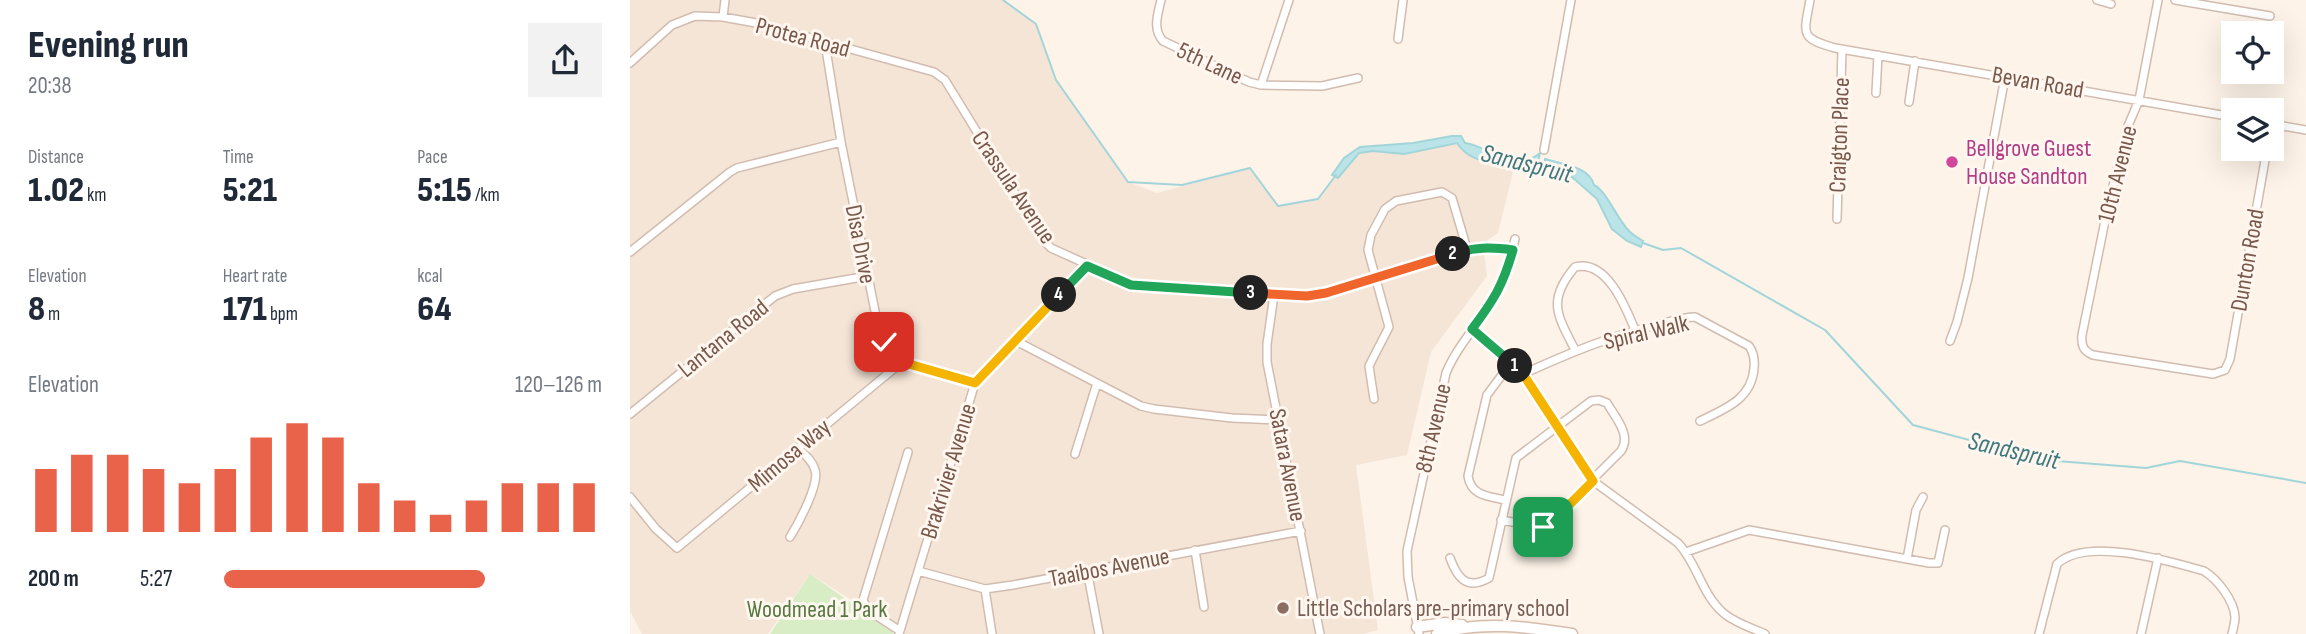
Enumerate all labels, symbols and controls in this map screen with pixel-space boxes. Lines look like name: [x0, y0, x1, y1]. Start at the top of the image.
street label: Protea Road: [753, 11, 853, 64]
map controls: [2221, 21, 2284, 161]
button: locate: [2221, 21, 2284, 84]
text: Evening run: [28, 23, 189, 68]
button: share: [528, 23, 602, 97]
street label: 5th Lane: [1172, 36, 1247, 91]
street label: Bevan Road: [1990, 60, 2086, 105]
text: 20:38: [28, 72, 72, 100]
street label: Craigton Place: [1823, 77, 1856, 193]
button: layers: [2221, 98, 2284, 161]
street label: 10th Avenue: [2091, 122, 2144, 226]
street label: Crassula Avenue: [965, 125, 1062, 249]
place label: Bellgrove Guest House Sandton: [1966, 134, 2091, 191]
water label: Sandspruit: [1478, 138, 1577, 191]
text: Distance: [28, 146, 84, 169]
text: Time: [223, 146, 254, 169]
text: Pace: [417, 146, 448, 169]
marker: Bellgrove Guest House Sandton: [1944, 154, 1960, 170]
text: 1.02: [28, 169, 84, 212]
text: 5:21: [223, 169, 277, 212]
text: 5:15: [417, 169, 472, 212]
text: km: [84, 184, 106, 207]
text: /km: [472, 184, 500, 207]
street label: Disa Drive: [839, 202, 882, 286]
street label: Dunton Road: [2224, 207, 2271, 314]
pin: 2: [1436, 236, 1470, 272]
text: 2: [1448, 242, 1457, 265]
text: Elevation: [28, 265, 87, 288]
text: Heart rate: [223, 265, 288, 288]
text: kcal: [417, 265, 442, 288]
pin: 3: [1234, 276, 1268, 310]
pin: 4: [1042, 278, 1076, 312]
text: 3: [1246, 281, 1255, 304]
text: 4: [1054, 283, 1063, 306]
text: 8: [28, 288, 45, 331]
text: 171: [223, 288, 267, 331]
text: 64: [417, 288, 452, 331]
street label: Lantana Road: [672, 293, 775, 384]
text: m: [45, 303, 60, 326]
text: bpm: [267, 303, 298, 326]
street label: Spiral Walk: [1601, 309, 1692, 356]
pin: [854, 312, 914, 372]
icon: check: [865, 323, 903, 361]
pin: 1: [1498, 348, 1533, 384]
text: 1: [1511, 354, 1518, 377]
text: Elevation: [28, 371, 99, 399]
text: 120–126 m: [515, 371, 602, 399]
street label: 8th Avenue: [1409, 381, 1458, 476]
street label: Brakrivier Avenue: [914, 400, 983, 542]
street label: Satara Avenue: [1262, 406, 1313, 524]
street label: Mimosa Way: [742, 412, 837, 498]
water label: Sandspruit: [1965, 426, 2064, 477]
pin: [1513, 497, 1573, 557]
icon: arrive: [1524, 508, 1562, 546]
street label: Taaibos Avenue: [1046, 542, 1172, 593]
text: 200 m: [28, 565, 79, 593]
text: 5:27: [140, 565, 172, 593]
place label: Little Scholars pre-primary school: [1297, 594, 1570, 623]
park label: Woodmead 1 Park: [747, 595, 887, 624]
marker: Little Scholars pre-primary school: [1275, 600, 1291, 616]

